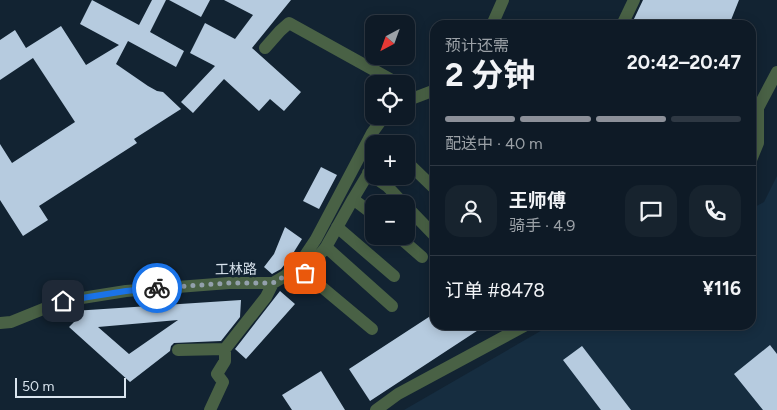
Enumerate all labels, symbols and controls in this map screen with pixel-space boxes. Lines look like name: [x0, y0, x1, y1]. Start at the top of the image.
north arrow: [365, 15, 415, 65]
map controls: [365, 15, 415, 245]
text: 预计还需: [445, 36, 509, 55]
text: 20:42–20:47: [627, 51, 741, 74]
text: 2 分钟: [445, 56, 535, 94]
button: locate: [365, 75, 415, 125]
text: 配送中 · 40 m: [445, 134, 543, 153]
button: +: [365, 135, 415, 185]
button: person: [445, 185, 497, 237]
button: chat: [625, 185, 677, 237]
button: phone: [689, 185, 741, 237]
text: 王师傅: [509, 189, 566, 212]
button: −: [365, 195, 415, 245]
text: 骑手 · 4.9: [509, 216, 575, 235]
pin: [284, 252, 326, 294]
icon: bag: [291, 259, 319, 287]
street label: 工林路: [215, 261, 257, 278]
courier: [132, 263, 182, 313]
icon: bike: [143, 274, 171, 302]
text: ¥116: [703, 277, 741, 300]
text: 订单 #8478: [445, 279, 545, 302]
pin: [42, 280, 84, 322]
icon: home: [49, 287, 77, 315]
scale bar: [15, 375, 126, 398]
text: 50 m: [22, 378, 54, 395]

